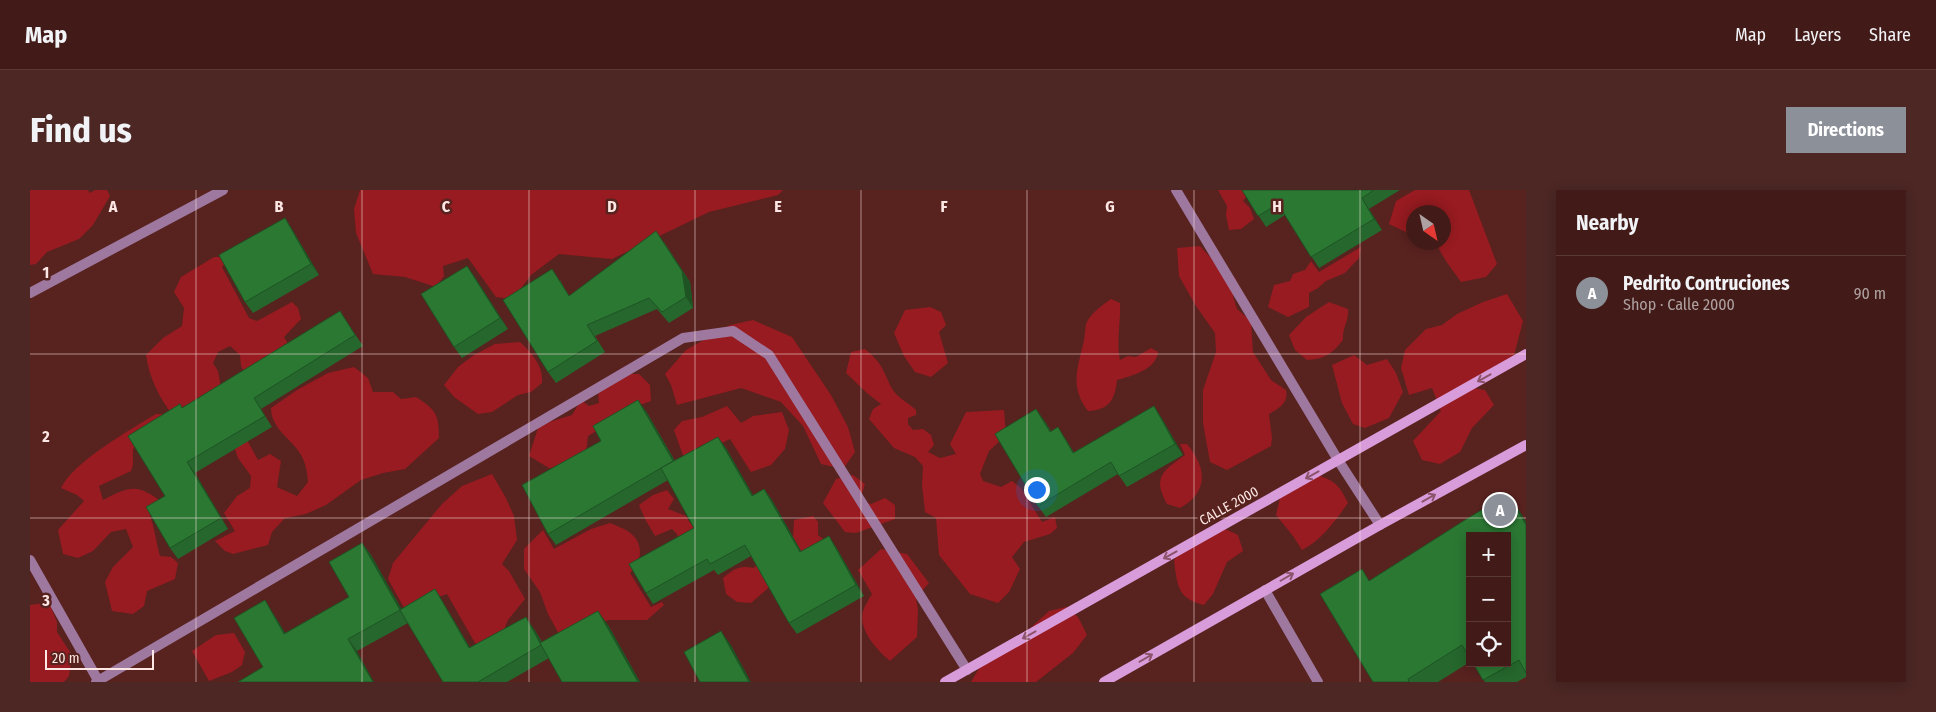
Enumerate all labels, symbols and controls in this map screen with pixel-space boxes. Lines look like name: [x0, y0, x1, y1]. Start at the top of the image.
text: Map: [25, 21, 67, 49]
text: Map: [1735, 24, 1766, 46]
text: Layers: [1794, 24, 1841, 46]
text: Share: [1869, 24, 1911, 46]
button: Directions: [1786, 107, 1906, 153]
text: Find us: [30, 109, 132, 151]
text: A: [108, 197, 118, 216]
text: B: [275, 197, 284, 216]
text: C: [442, 197, 451, 216]
text: D: [607, 197, 617, 216]
text: E: [774, 197, 782, 216]
text: F: [940, 197, 948, 216]
text: G: [1105, 197, 1115, 216]
text: H: [1272, 197, 1282, 216]
north arrow: [1406, 205, 1451, 250]
text: Nearby: [1576, 210, 1638, 236]
text: 1: [43, 263, 49, 282]
text: Pedrito Contruciones: [1623, 272, 1790, 295]
text: A: [1588, 284, 1596, 303]
text: 90 m: [1854, 284, 1886, 303]
text: Shop · Calle 2000: [1623, 295, 1735, 314]
one-way arrow: [1476, 373, 1491, 383]
text: 2: [41, 427, 50, 446]
one-way arrow: [1304, 470, 1319, 480]
your location: [1024, 477, 1050, 503]
street label: CALLE 2000: [1197, 483, 1261, 529]
pin: A: [1484, 491, 1516, 529]
one-way arrow: [1421, 492, 1436, 502]
map controls: [1466, 532, 1511, 667]
button: +: [1466, 532, 1511, 577]
one-way arrow: [1163, 551, 1178, 560]
one-way arrow: [1280, 572, 1294, 582]
button: −: [1466, 577, 1511, 622]
text: 3: [41, 591, 50, 610]
button: locate: [1466, 622, 1511, 667]
one-way arrow: [1021, 630, 1036, 640]
scale bar: [45, 647, 154, 670]
text: 20 m: [52, 650, 80, 667]
one-way arrow: [1139, 653, 1154, 663]

